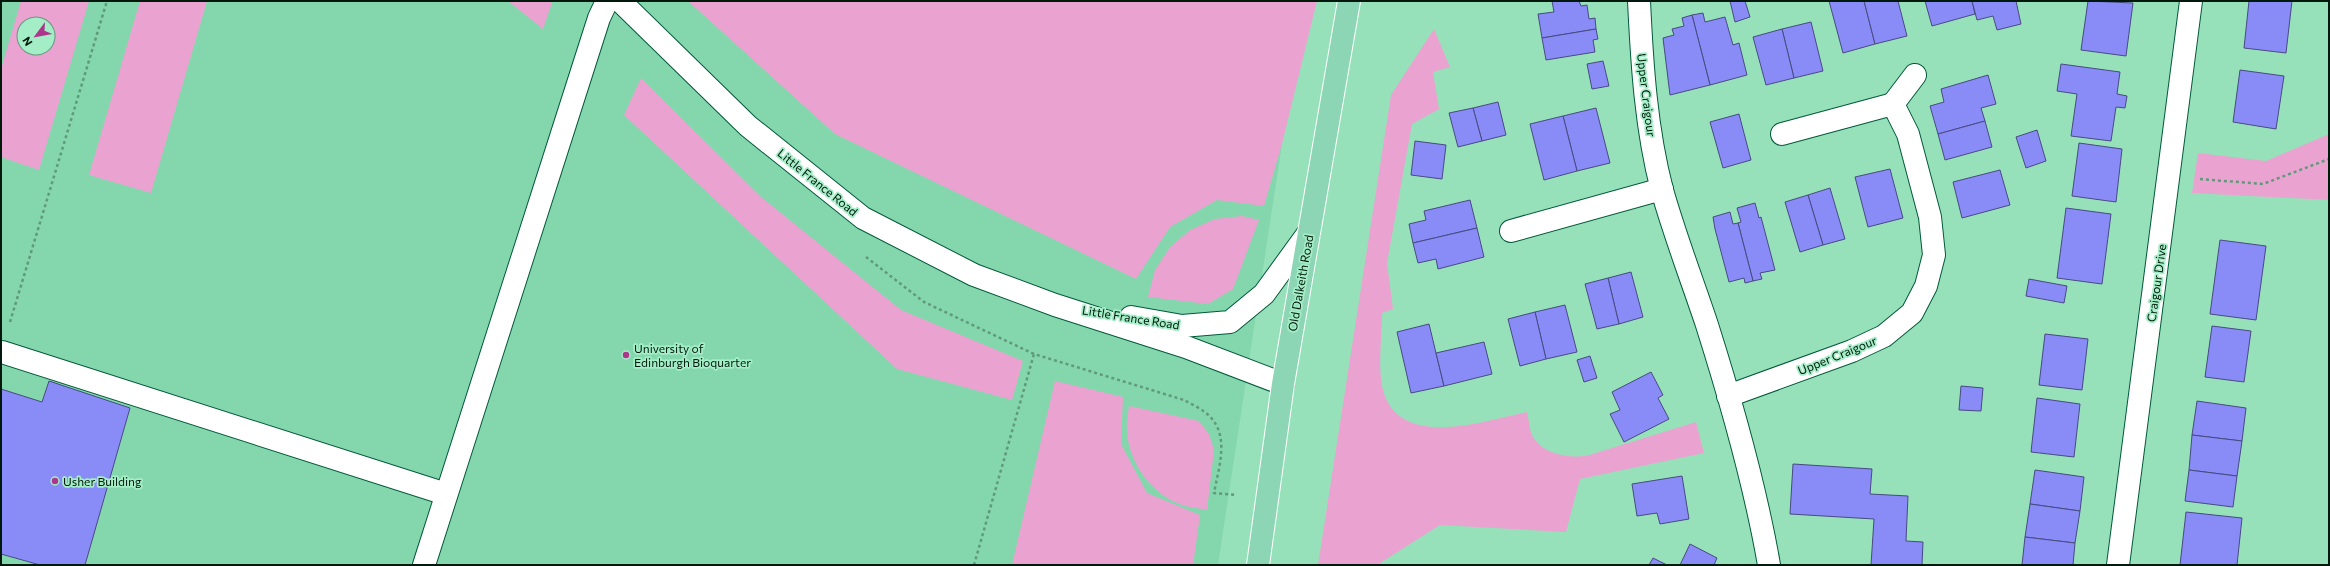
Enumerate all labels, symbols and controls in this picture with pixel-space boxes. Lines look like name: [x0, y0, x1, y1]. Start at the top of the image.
north arrow: [16, 16, 56, 56]
text: N: [19, 35, 35, 49]
street label: Upper Craigour: [1635, 53, 1659, 138]
street label: Little France Road: [775, 146, 861, 219]
street label: Old Dalkeith Road: [1285, 233, 1315, 332]
street label: Craigour Drive: [2144, 243, 2168, 323]
street label: Little France Road: [1081, 302, 1181, 332]
street label: Upper Craigour: [1796, 333, 1879, 377]
place label: University of Edinburgh Bioquarter: [634, 341, 751, 369]
marker: University of Edinburgh Bioquarter: [621, 350, 631, 360]
place label: Usher Building: [63, 474, 142, 488]
marker: Usher Building: [50, 476, 60, 486]

